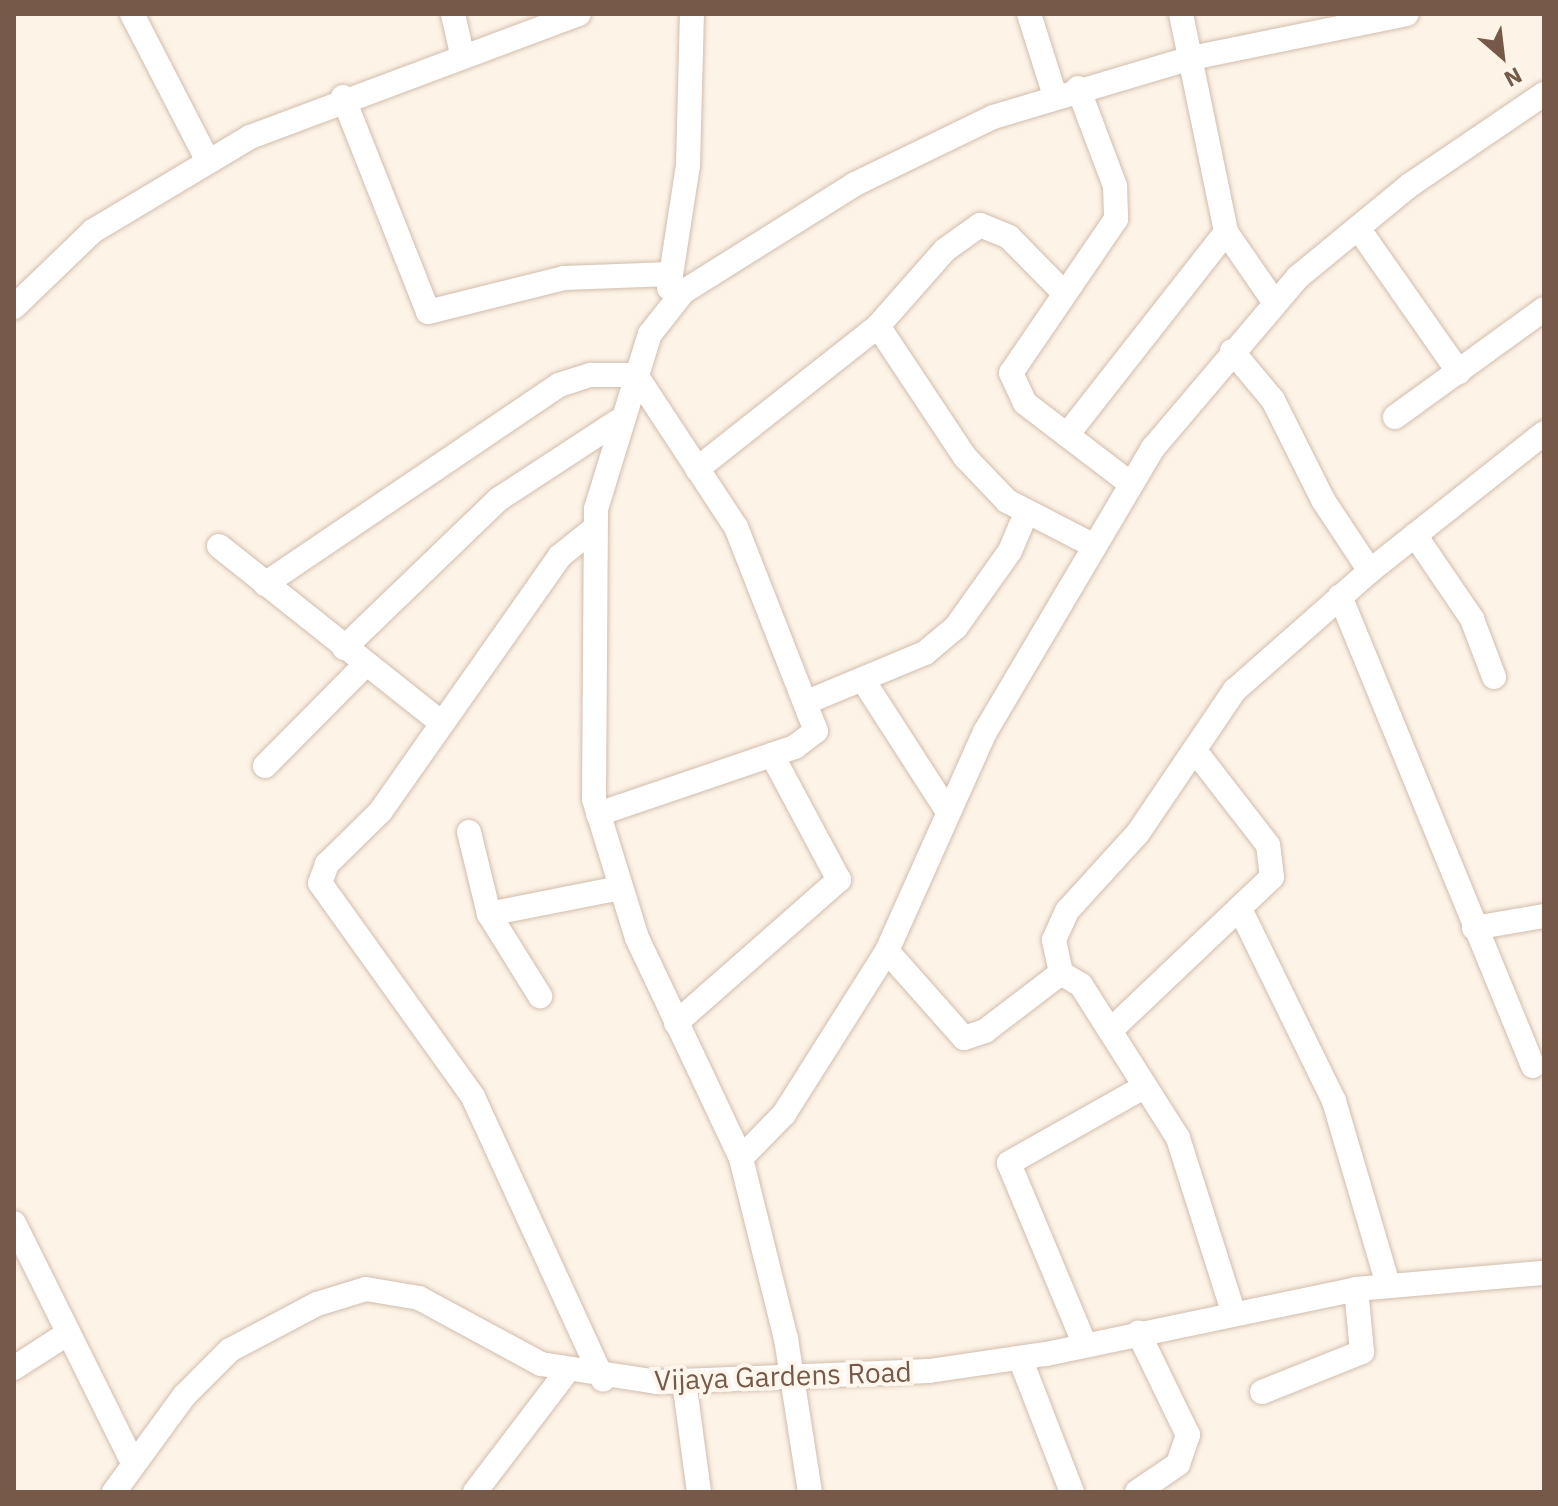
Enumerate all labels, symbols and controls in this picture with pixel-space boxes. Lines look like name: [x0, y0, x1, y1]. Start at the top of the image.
north arrow: [1462, 16, 1542, 96]
text: N: [1500, 61, 1527, 94]
street label: Vijaya Gardens Road: [654, 1355, 912, 1397]

